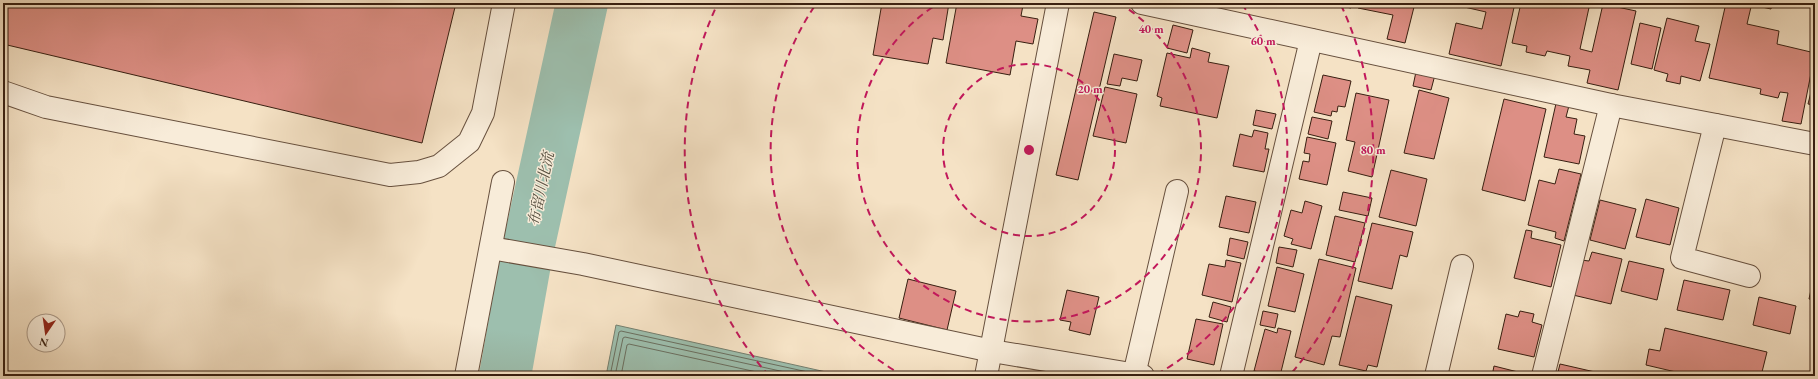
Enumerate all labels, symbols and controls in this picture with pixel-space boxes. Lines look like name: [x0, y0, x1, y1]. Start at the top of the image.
text: 40 m: [1138, 21, 1164, 37]
text: 60 m: [1250, 33, 1276, 49]
text: 20 m: [1077, 81, 1103, 97]
text: 80 m: [1360, 142, 1386, 158]
centre of rings: [1022, 143, 1036, 157]
water label: 布留川北流: [523, 147, 558, 228]
north arrow: [26, 313, 66, 353]
text: N: [38, 335, 50, 351]

